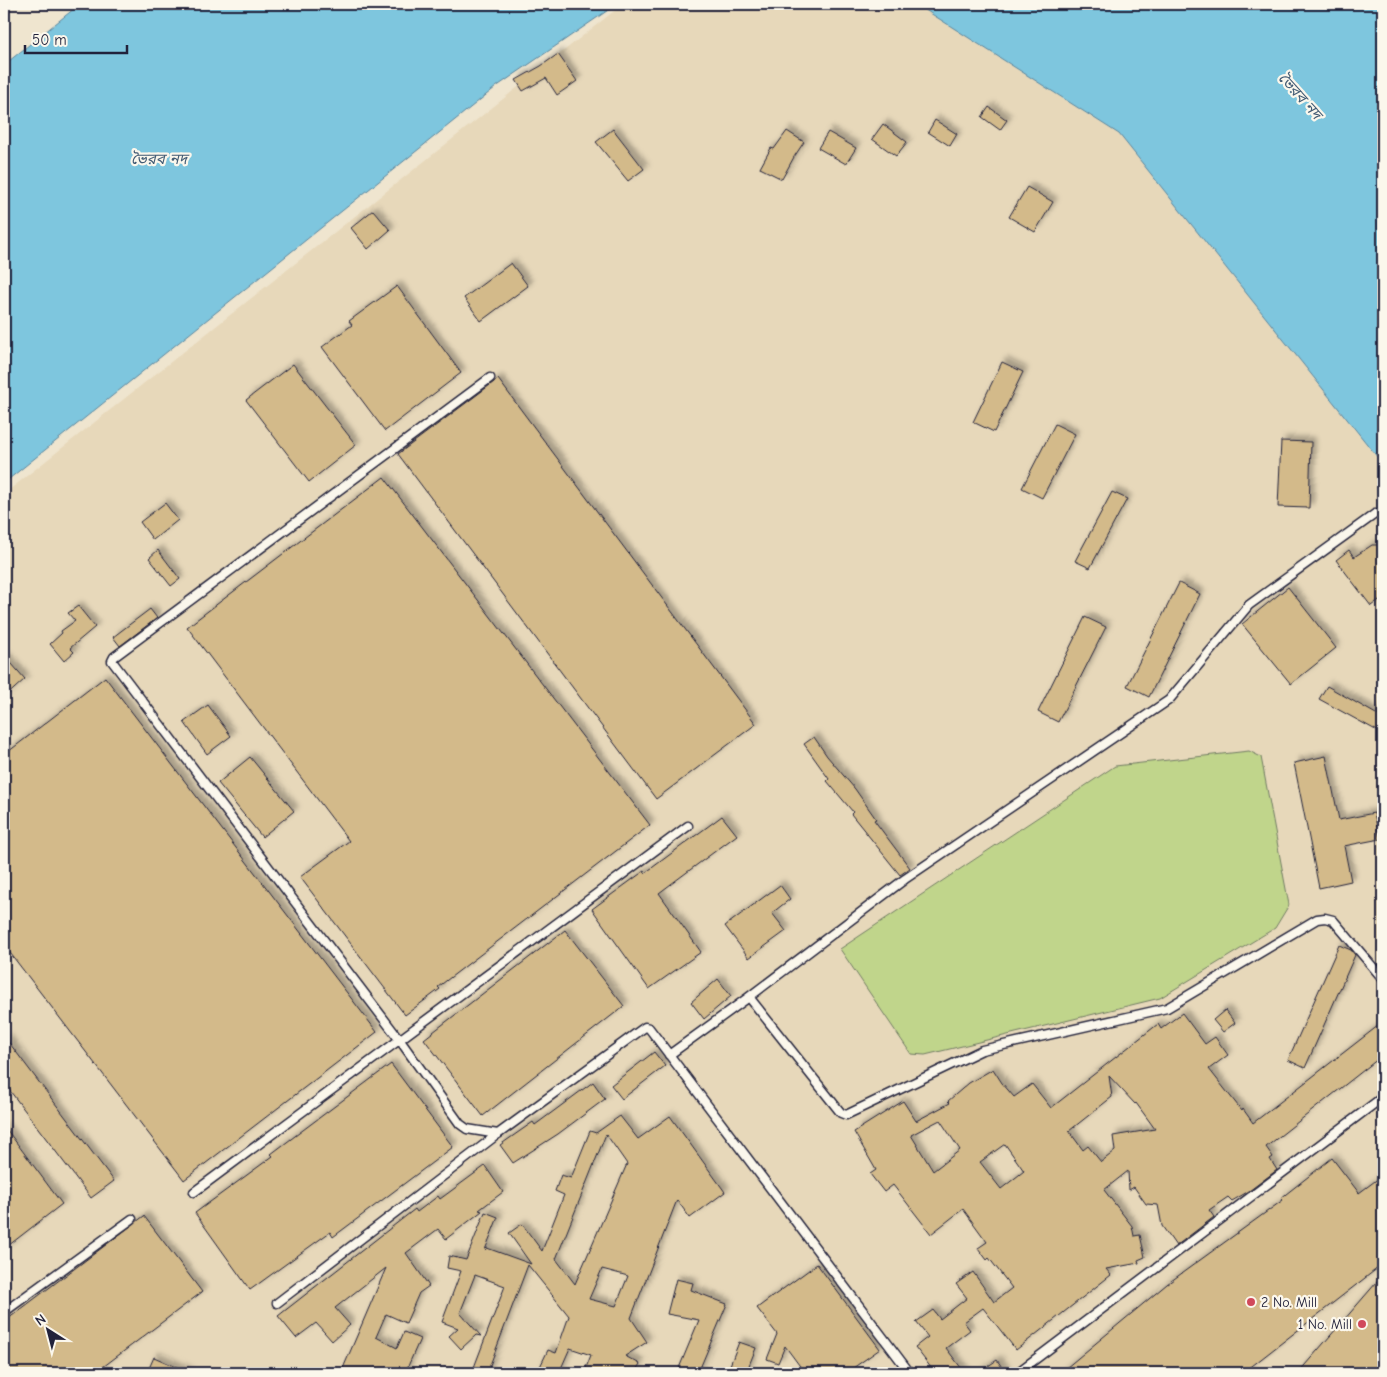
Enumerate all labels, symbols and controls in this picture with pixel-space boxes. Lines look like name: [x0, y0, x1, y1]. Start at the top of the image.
scale bar: [25, 22, 128, 54]
text: 50 m: [32, 31, 67, 49]
water label: ভৈরব নদ: [1275, 69, 1327, 125]
water label: ভৈরব নদ: [131, 150, 190, 168]
place label: 2 No. Mill: [1261, 1294, 1317, 1311]
marker: 2 No. Mill: [1245, 1296, 1257, 1308]
north arrow: [22, 1304, 72, 1354]
text: N: [32, 1310, 49, 1329]
place label: 1 No. Mill: [1298, 1316, 1352, 1333]
marker: 1 No. Mill: [1356, 1318, 1368, 1330]

